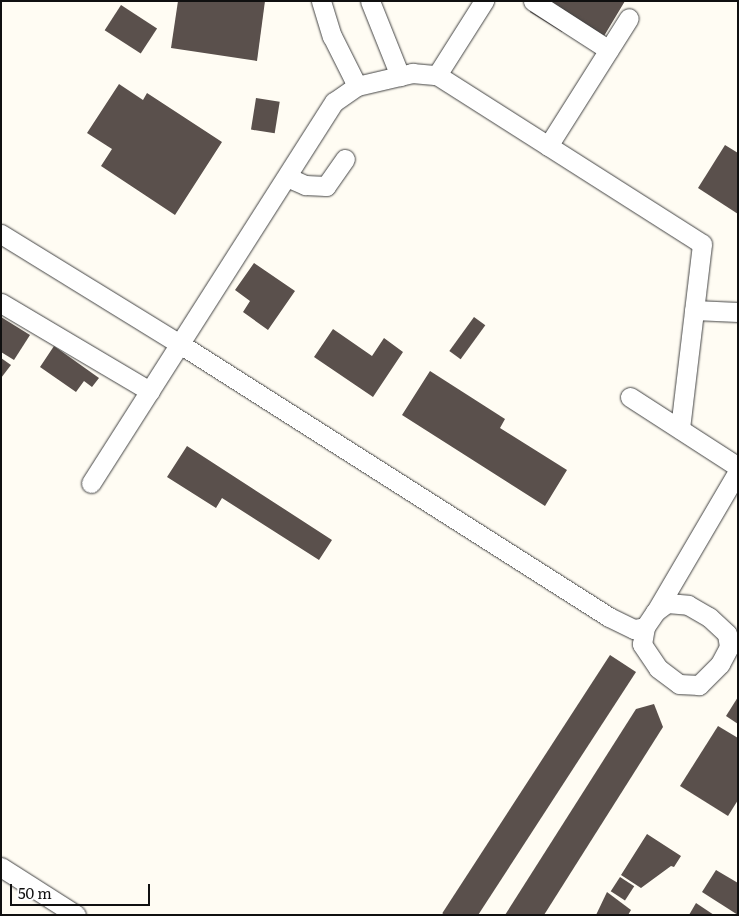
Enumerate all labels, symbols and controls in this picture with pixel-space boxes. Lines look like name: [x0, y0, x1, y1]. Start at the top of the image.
scale bar: [12, 874, 152, 906]
text: 50 m: [18, 881, 52, 904]

